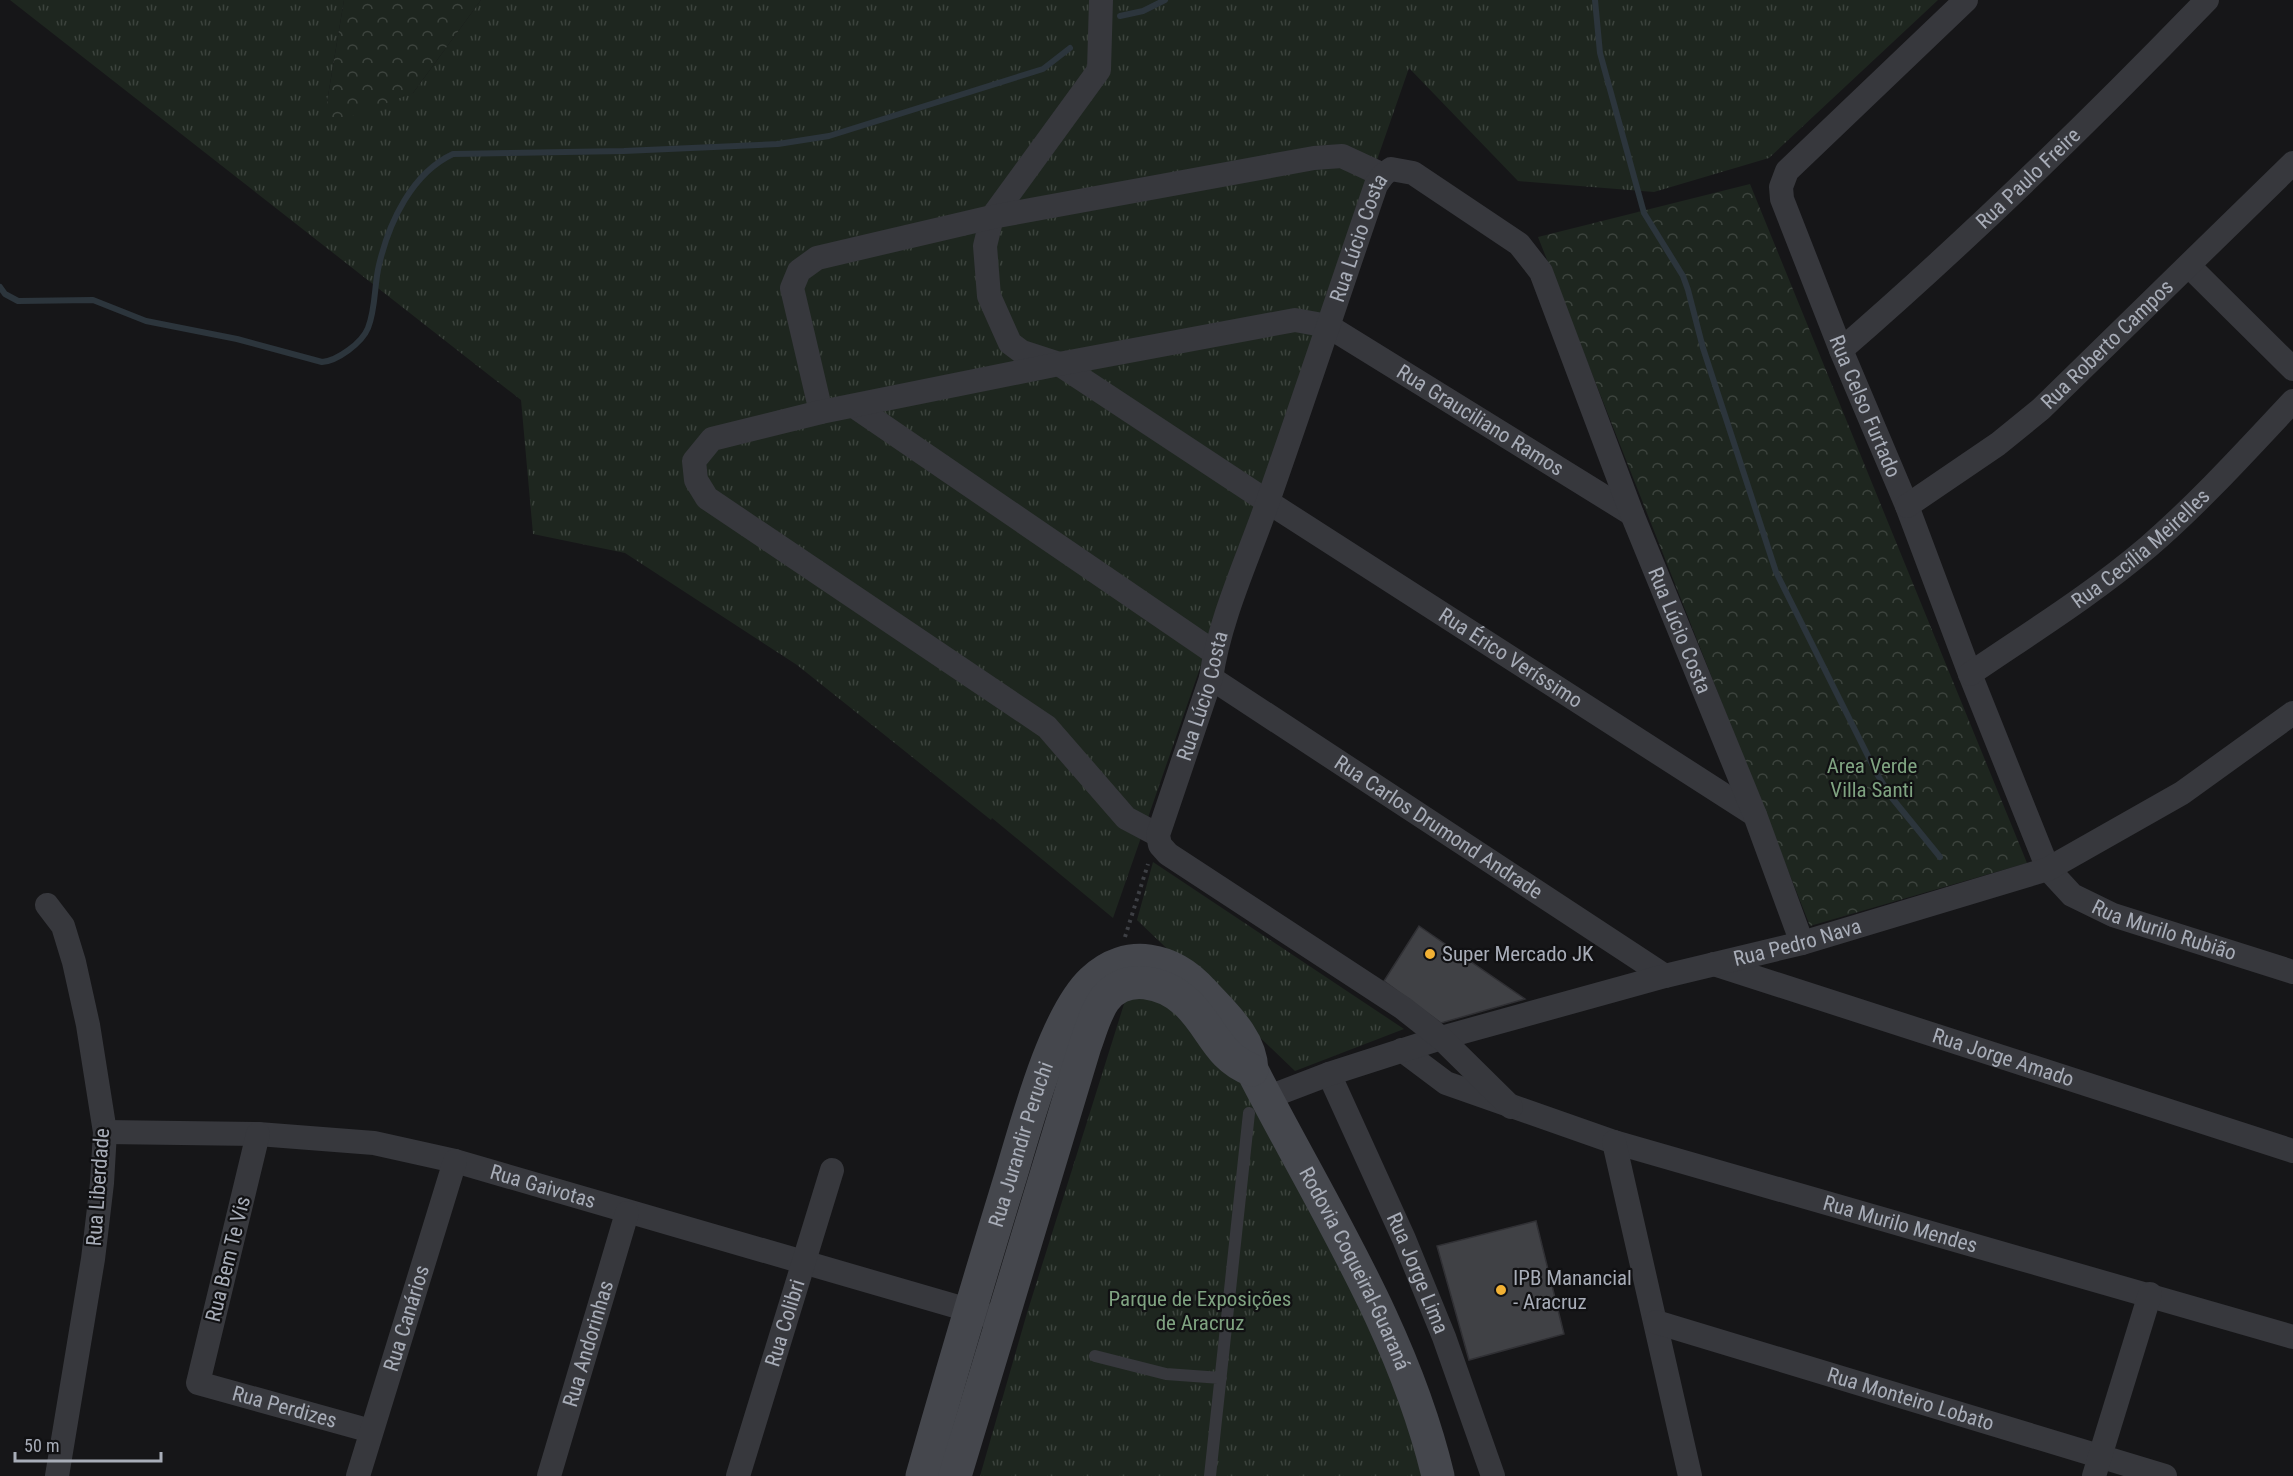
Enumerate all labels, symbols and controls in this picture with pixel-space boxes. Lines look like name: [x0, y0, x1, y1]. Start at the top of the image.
street label: Rua Paulo Freire: [1971, 123, 2085, 234]
street label: Rua Lúcio Costa: [1325, 169, 1392, 305]
street label: Rua Roberto Campos: [2036, 275, 2178, 414]
street label: Rua Celso Furtado: [1824, 332, 1905, 481]
street label: Rua Grauciliano Ramos: [1392, 360, 1568, 481]
street label: Rua Cecília Meirelles: [2067, 484, 2215, 613]
street label: Rua Lúcio Costa: [1643, 564, 1716, 697]
street label: Rua Érico Veríssimo: [1434, 603, 1587, 713]
street label: Rua Lúcio Costa: [1172, 629, 1233, 764]
street label: Rua Carlos Drumond Andrade: [1330, 750, 1547, 904]
park label: Area Verde Villa Santi: [1827, 754, 1917, 802]
street label: Rua Murilo Rubião: [2088, 895, 2239, 965]
street label: Rua Pedro Nava: [1731, 914, 1864, 971]
place label: Super Mercado JK: [1442, 942, 1594, 966]
marker: Super Mercado JK: [1423, 947, 1437, 961]
street label: Rua Jorge Amado: [1930, 1023, 2077, 1091]
street label: Rua Jurandir Peruchi: [984, 1058, 1058, 1230]
street label: Rua Liberdade: [82, 1127, 114, 1247]
street label: Rua Gaivotas: [487, 1160, 599, 1213]
street label: Rodovia Coqueiral-Guaraná: [1294, 1163, 1415, 1374]
street label: Rua Murilo Mendes: [1820, 1191, 1980, 1258]
street label: Rua Bem Te Vis: [201, 1194, 255, 1324]
street label: Rua Jorge Lima: [1382, 1209, 1453, 1337]
street label: Rua Canários: [379, 1262, 434, 1374]
place label: IPB Manancial - Aracruz: [1513, 1266, 1632, 1314]
street label: Rua Colibri: [760, 1277, 810, 1370]
street label: Rua Andorinhas: [558, 1278, 618, 1410]
marker: IPB Manancial - Aracruz: [1494, 1283, 1508, 1297]
park label: Parque de Exposições de Aracruz: [1109, 1287, 1291, 1335]
street label: Rua Monteiro Lobato: [1824, 1363, 1997, 1436]
street label: Rua Perdizes: [230, 1381, 340, 1433]
scale bar: [15, 1425, 160, 1463]
text: 50 m: [24, 1435, 59, 1456]

